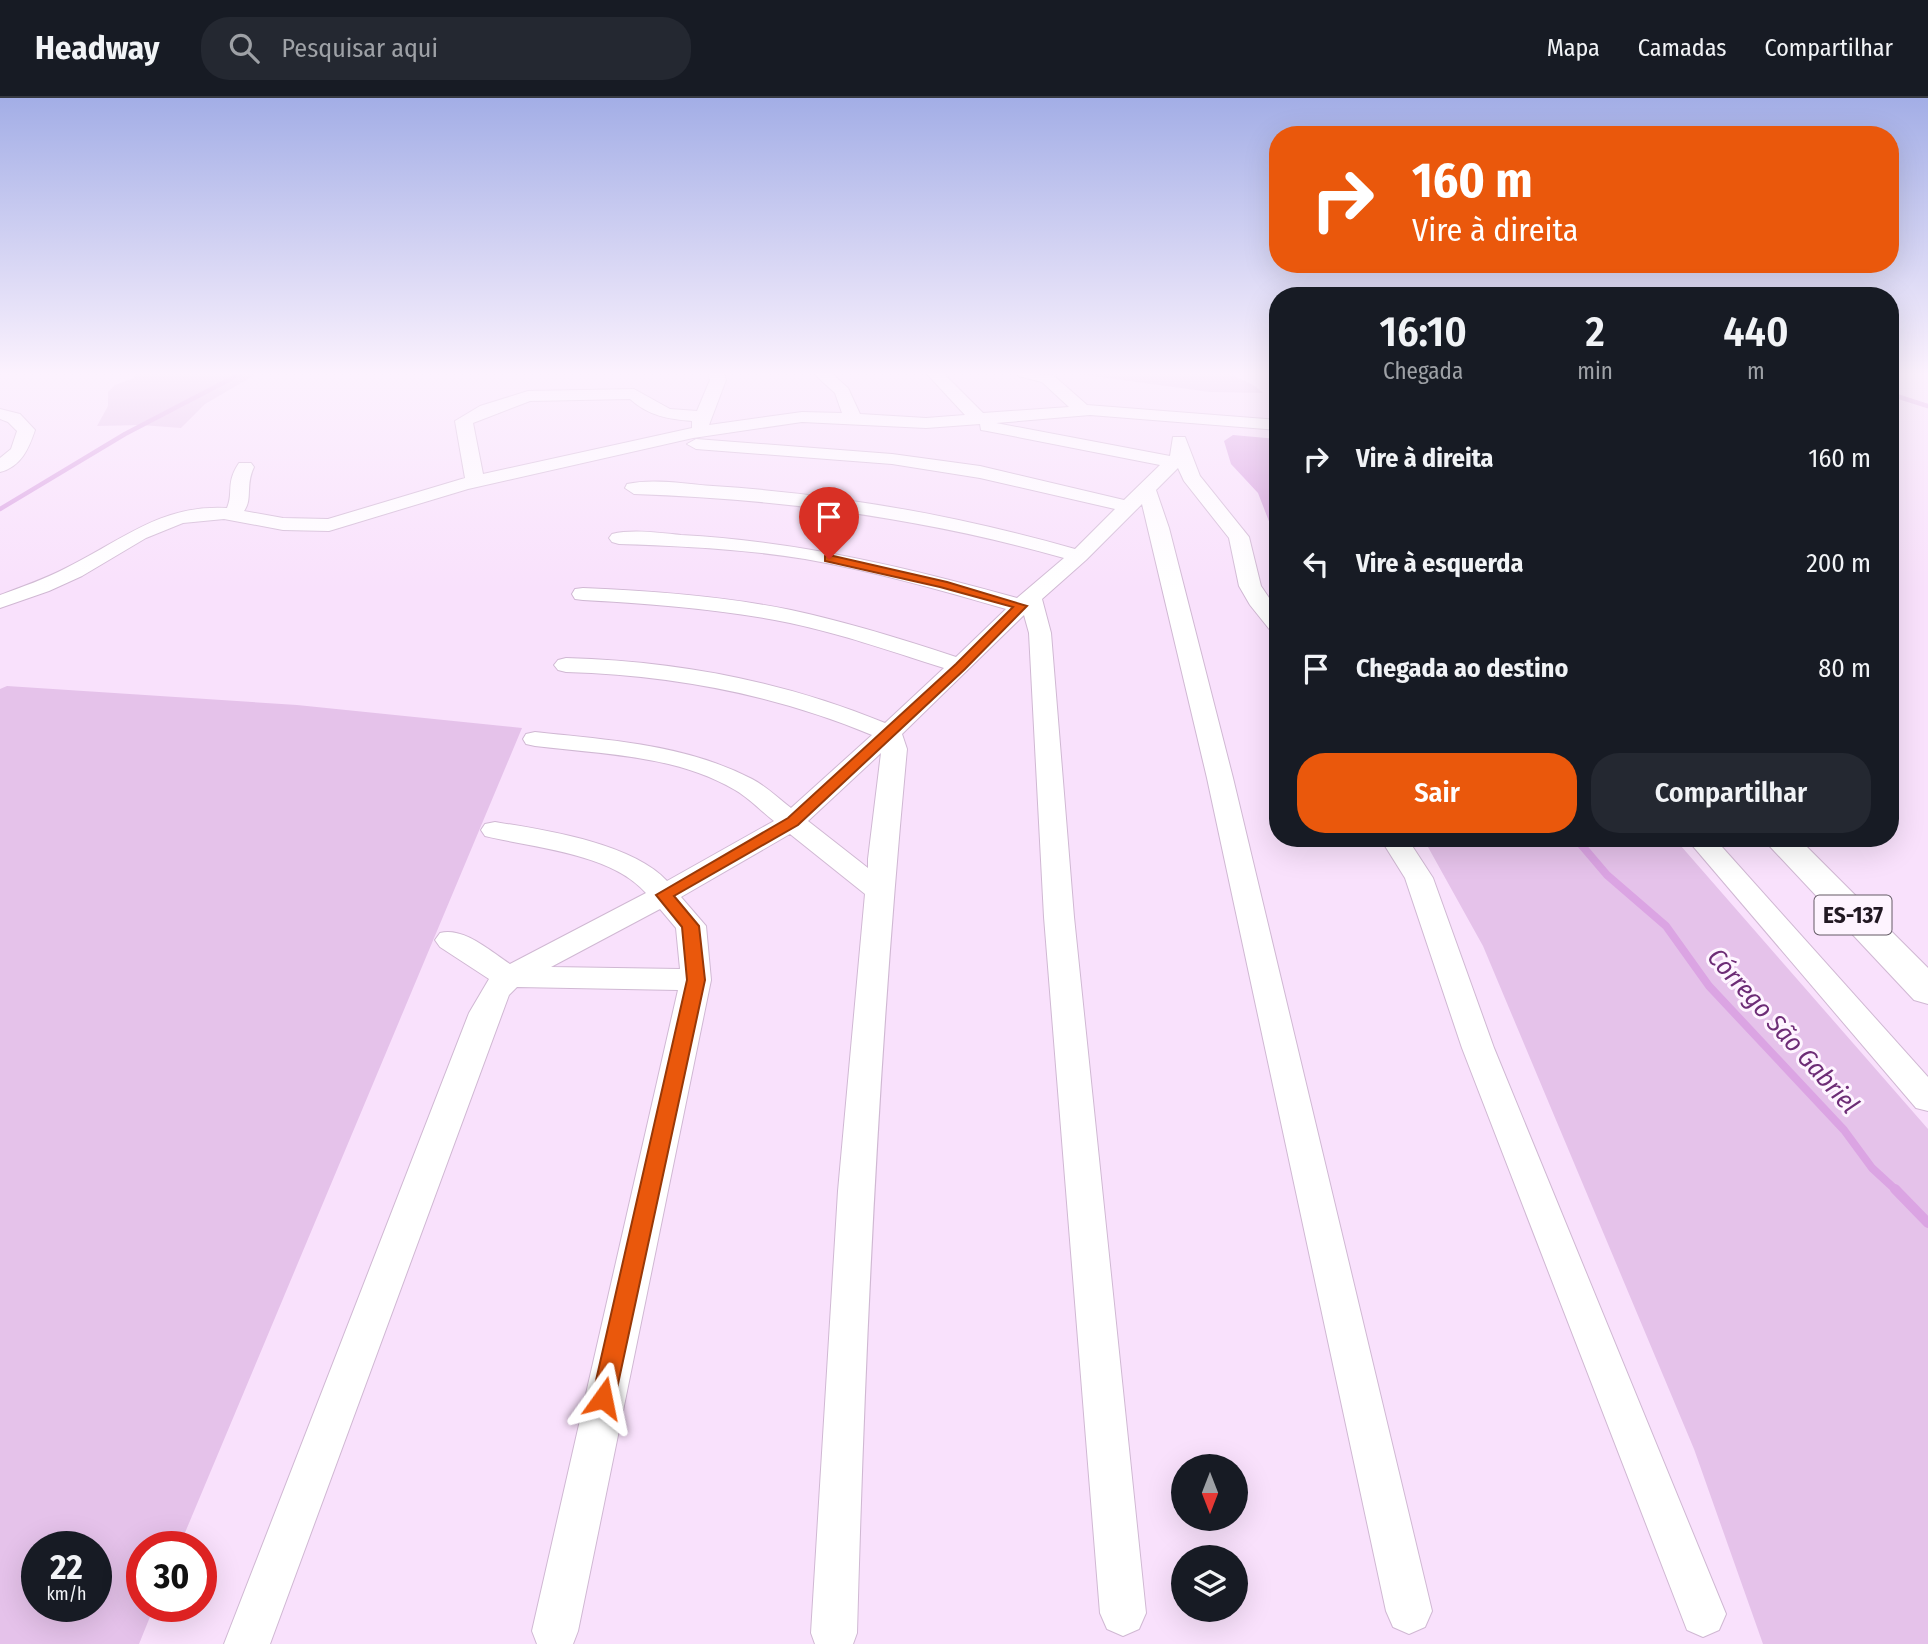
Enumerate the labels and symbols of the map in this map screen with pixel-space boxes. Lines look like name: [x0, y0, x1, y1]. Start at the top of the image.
pin: [799, 487, 859, 559]
road number: ES-137: [1814, 895, 1892, 934]
water label: Córrego São Gabriel: [1701, 942, 1865, 1120]
position arrow: [566, 1361, 640, 1435]
north arrow: [1171, 1454, 1248, 1531]
speed limit sign: 30: [126, 1531, 217, 1622]

